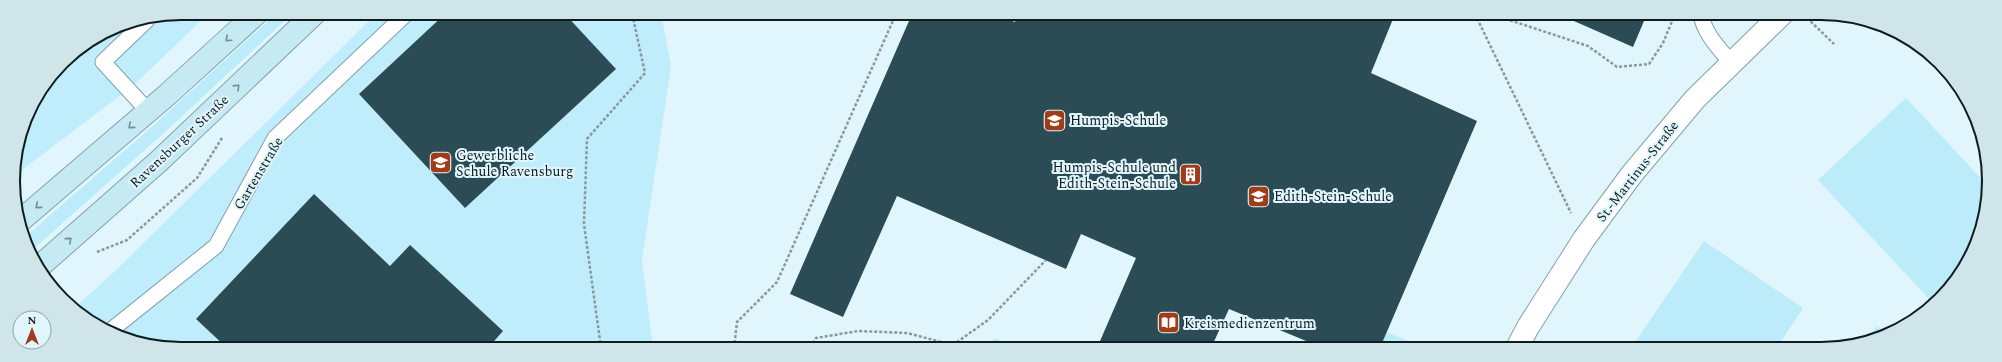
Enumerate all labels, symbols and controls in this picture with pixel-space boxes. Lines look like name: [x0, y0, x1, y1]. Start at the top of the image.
one-way arrow: [225, 35, 233, 42]
one-way arrow: [233, 84, 240, 91]
street label: Ravensburger Straße: [125, 90, 234, 193]
school or university icon: Humpis-Schule: [1042, 107, 1068, 133]
place label: Humpis-Schule: [1070, 110, 1166, 131]
street label: St.-Martinus-Straße: [1591, 116, 1684, 226]
one-way arrow: [129, 121, 136, 128]
street label: Gartenstraße: [228, 133, 289, 214]
place label: Gewerbliche Schule Ravensburg: [456, 145, 574, 182]
school or university icon: Gewerbliche Schule Ravensburg: [428, 150, 454, 176]
place label: Humpis-Schule und Edith-Stein-Schule: [1053, 157, 1176, 194]
building icon: Humpis-Schule und Edith-Stein-Schule: [1178, 162, 1204, 188]
school or university icon: Edith-Stein-Schule: [1246, 183, 1272, 209]
place label: Edith-Stein-Schule: [1274, 186, 1392, 207]
one-way arrow: [36, 202, 43, 209]
one-way arrow: [64, 238, 72, 245]
north arrow: [12, 310, 52, 350]
library icon: Kreismedienzentrum: [1156, 310, 1182, 336]
text: N: [28, 312, 37, 329]
place label: Kreismedienzentrum: [1184, 313, 1315, 334]

